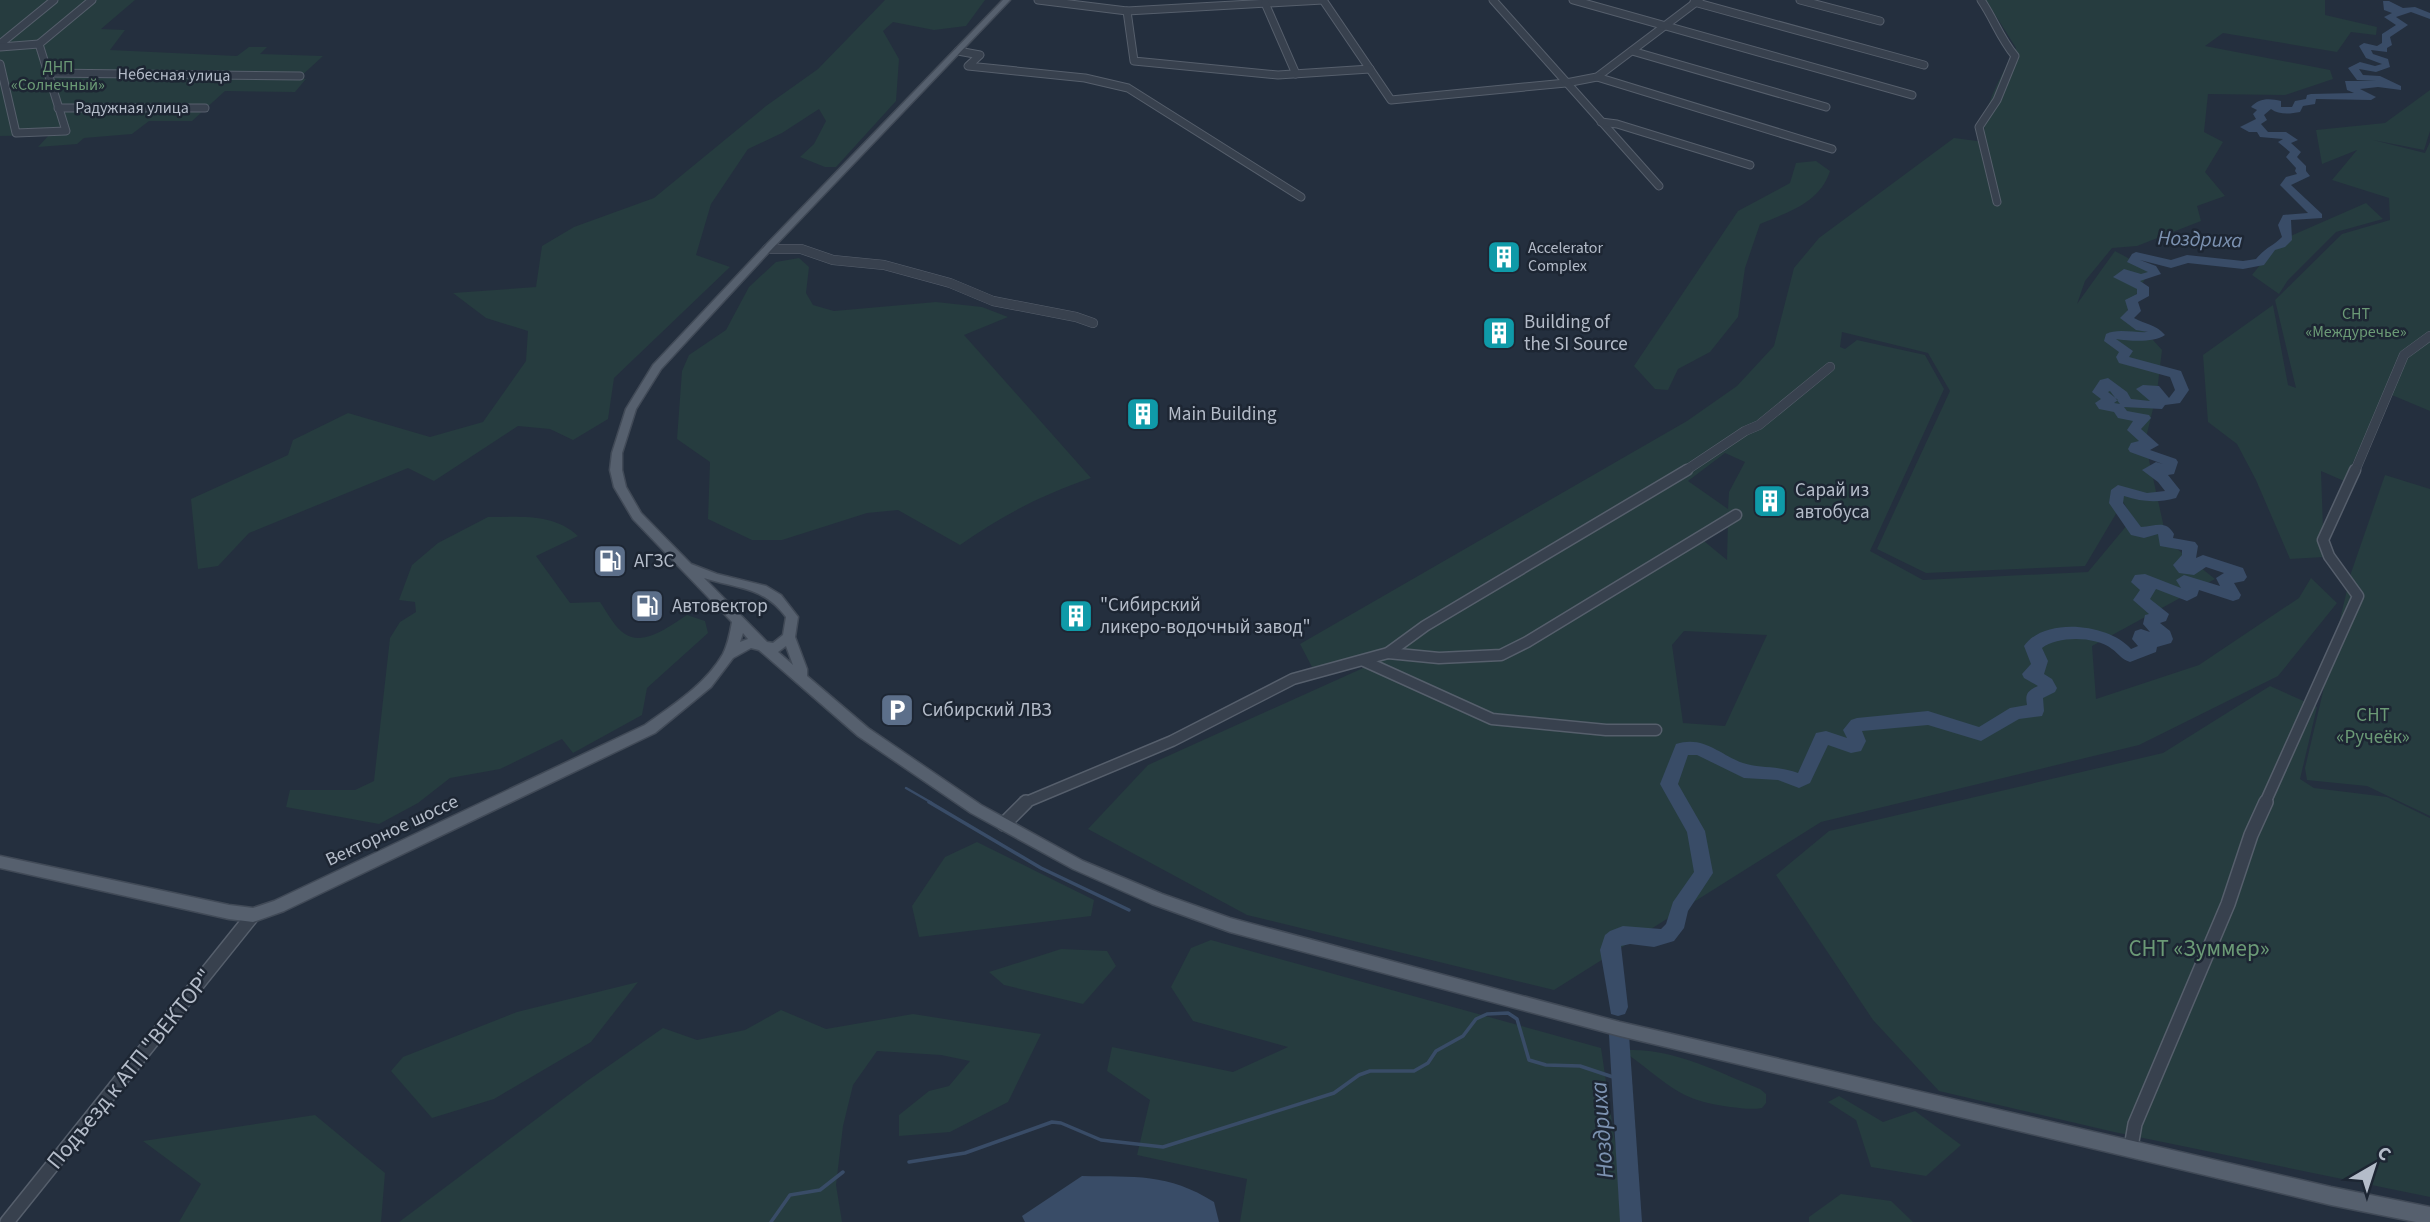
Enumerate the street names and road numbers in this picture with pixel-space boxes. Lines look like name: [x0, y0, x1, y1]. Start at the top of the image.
street label: Небесная улица: [117, 63, 231, 87]
street label: Радужная улица: [75, 97, 189, 119]
street label: Векторное шоссе: [321, 788, 463, 874]
street label: Подъезд к АТП "ВЕКТОР": [39, 962, 221, 1176]

